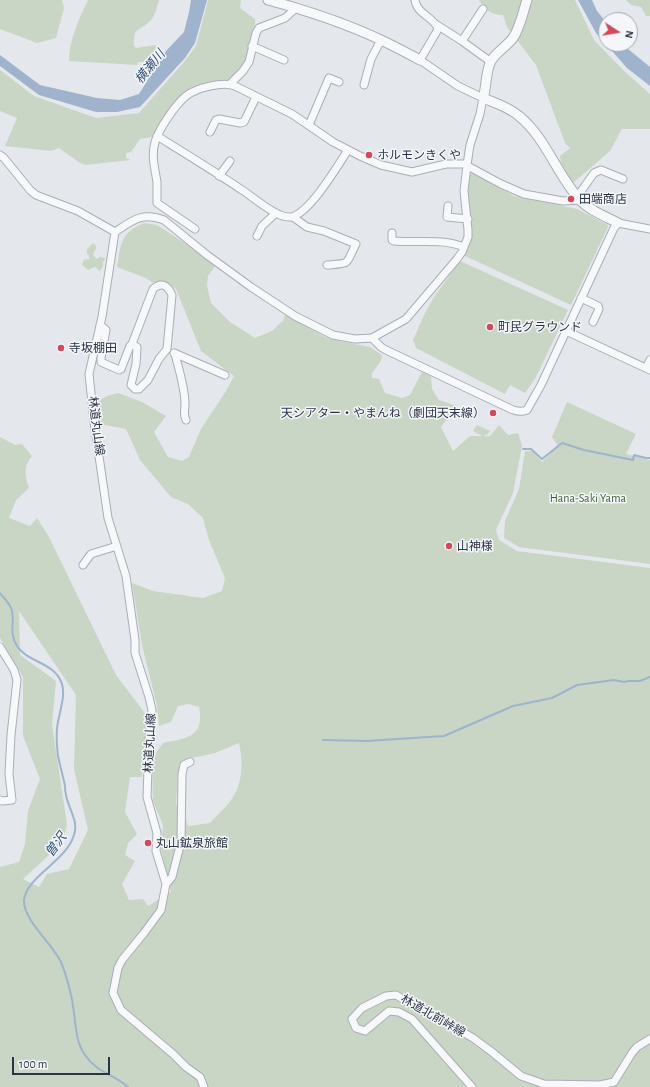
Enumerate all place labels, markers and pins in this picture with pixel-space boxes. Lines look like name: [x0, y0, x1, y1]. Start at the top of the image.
place label: ホルモンきくや: [377, 148, 461, 162]
marker: ホルモンきくや: [364, 150, 374, 160]
place label: 田端商店: [579, 192, 627, 206]
marker: 田端商店: [566, 194, 576, 204]
place label: 町民グラウンド: [498, 320, 582, 334]
marker: 町民グラウンド: [485, 322, 495, 332]
place label: 寺坂棚田: [69, 341, 117, 355]
marker: 寺坂棚田: [56, 343, 66, 353]
place label: 天シアター・やまんね（劇団天末線）: [281, 406, 485, 420]
marker: 天シアター・やまんね（劇団天末線）: [488, 408, 498, 418]
place label: 山神様: [457, 539, 493, 553]
marker: 山神様: [444, 541, 454, 551]
place label: 丸山鉱泉旅館: [156, 836, 228, 850]
marker: 丸山鉱泉旅館: [143, 838, 153, 848]

